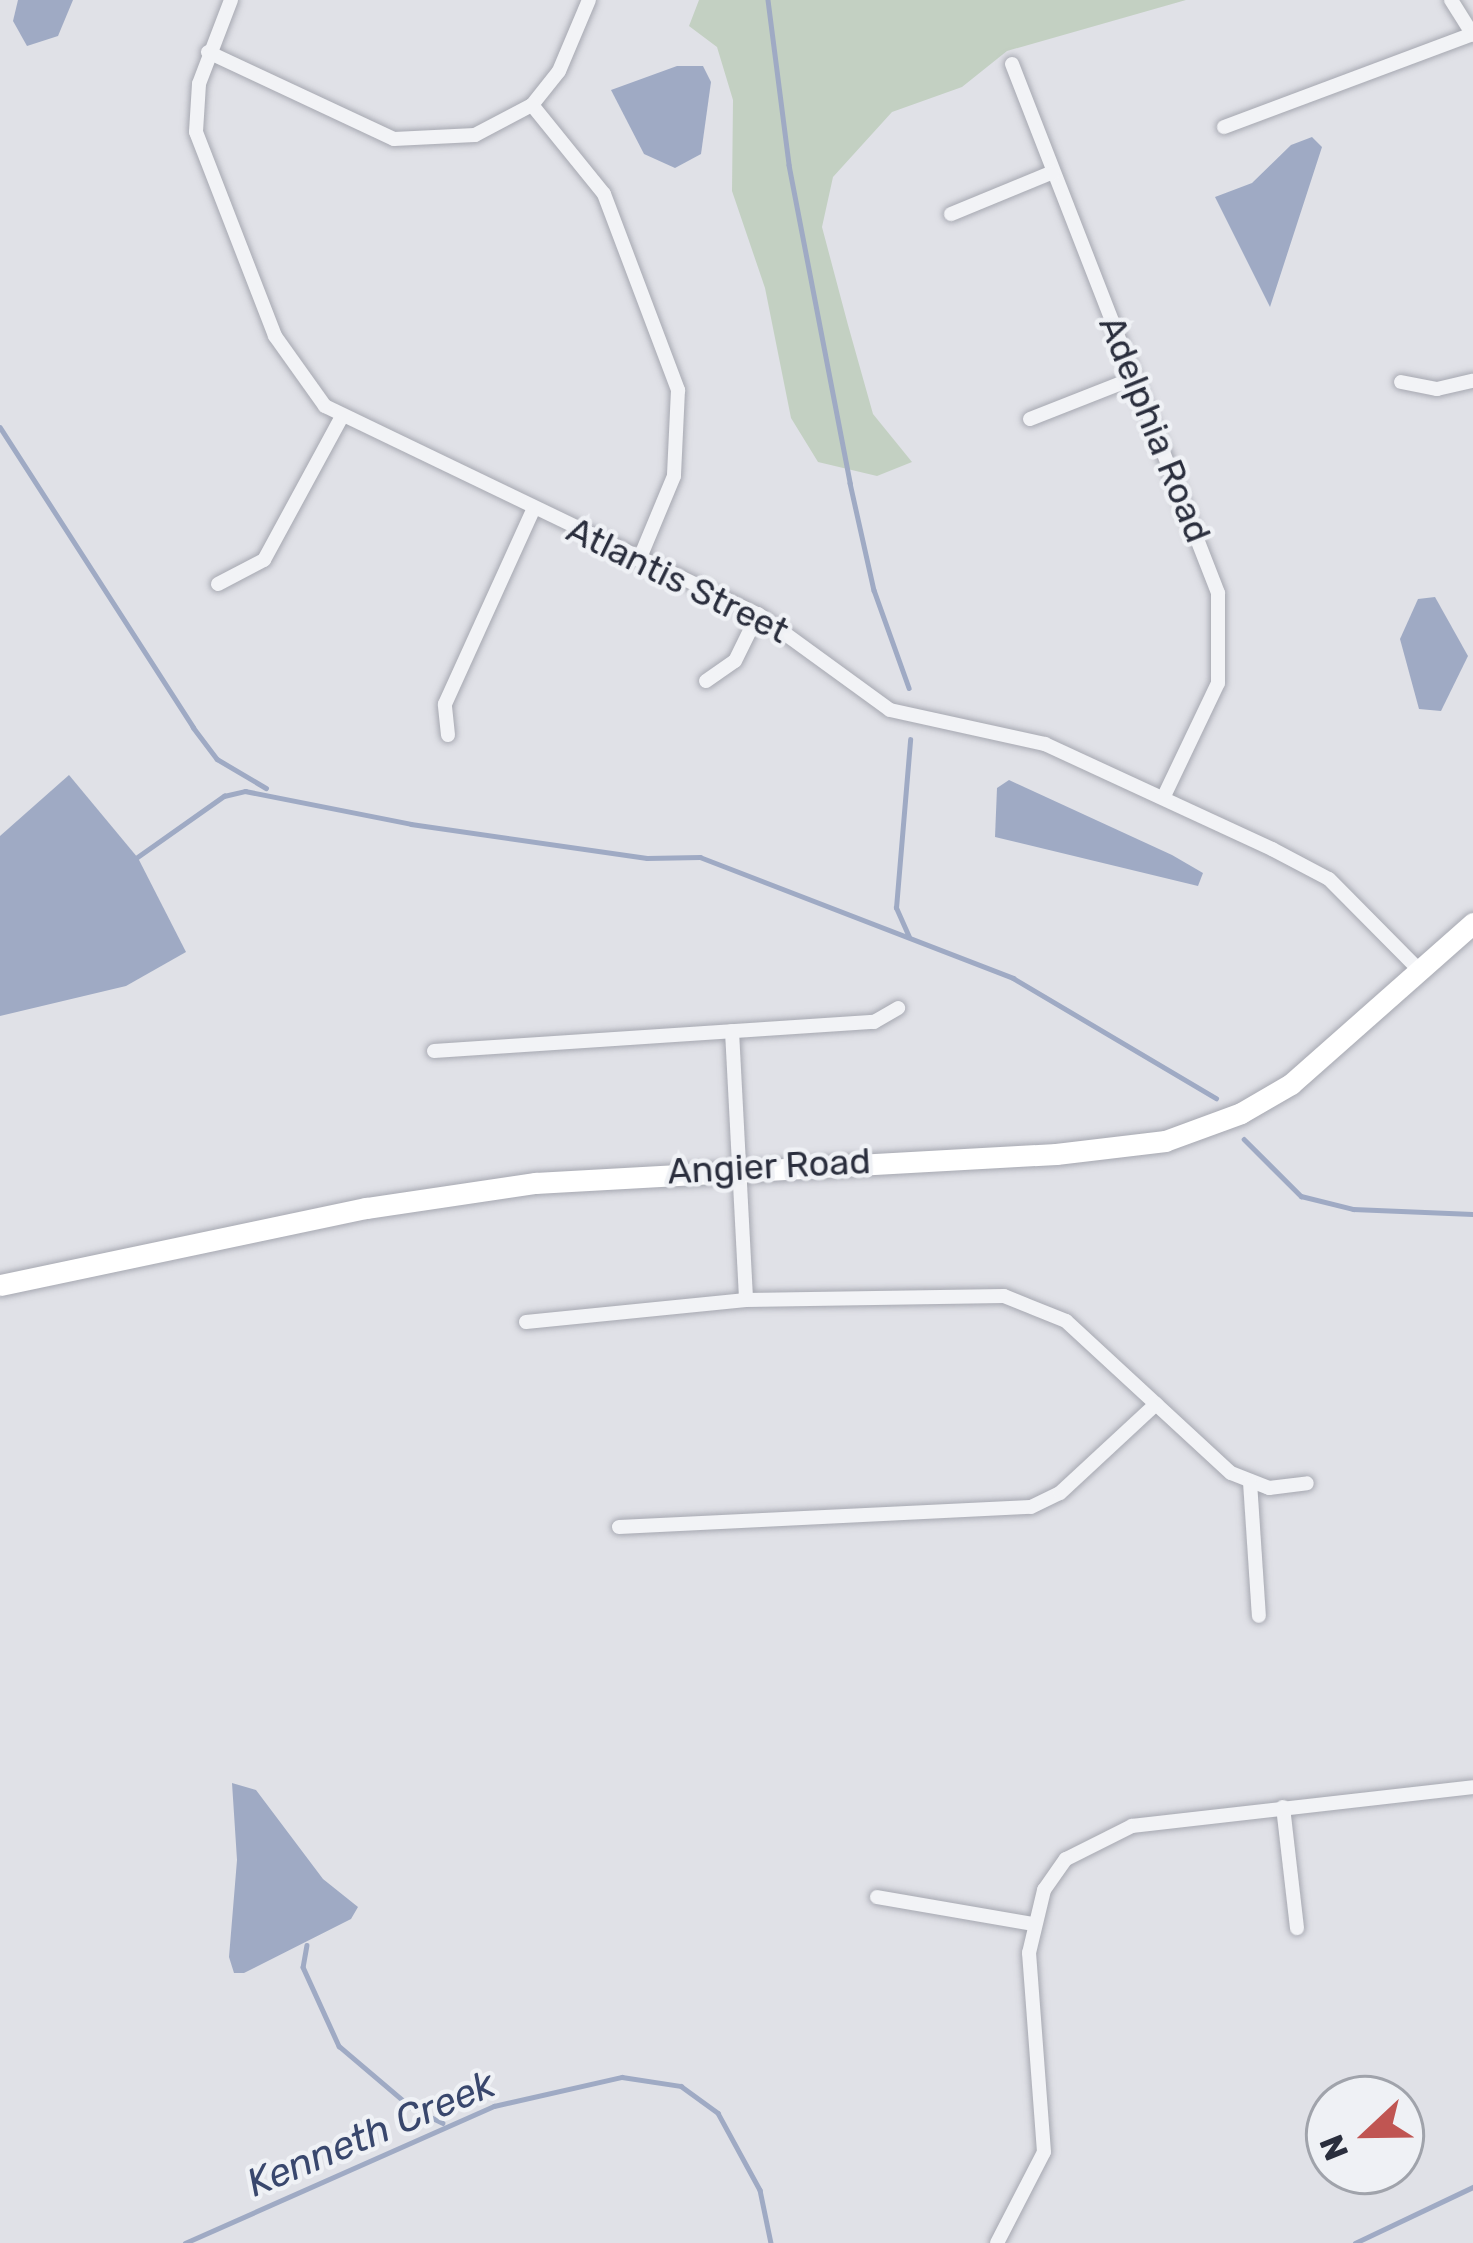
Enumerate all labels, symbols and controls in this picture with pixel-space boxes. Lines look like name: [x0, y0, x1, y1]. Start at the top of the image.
street label: Adelphia Road: [1090, 309, 1220, 549]
street label: Atlantis Street: [560, 508, 796, 652]
street label: Angier Road: [666, 1139, 872, 1193]
water label: Kenneth Creek: [240, 2061, 502, 2207]
north arrow: [1305, 2075, 1425, 2195]
text: N: [1311, 2129, 1356, 2166]

